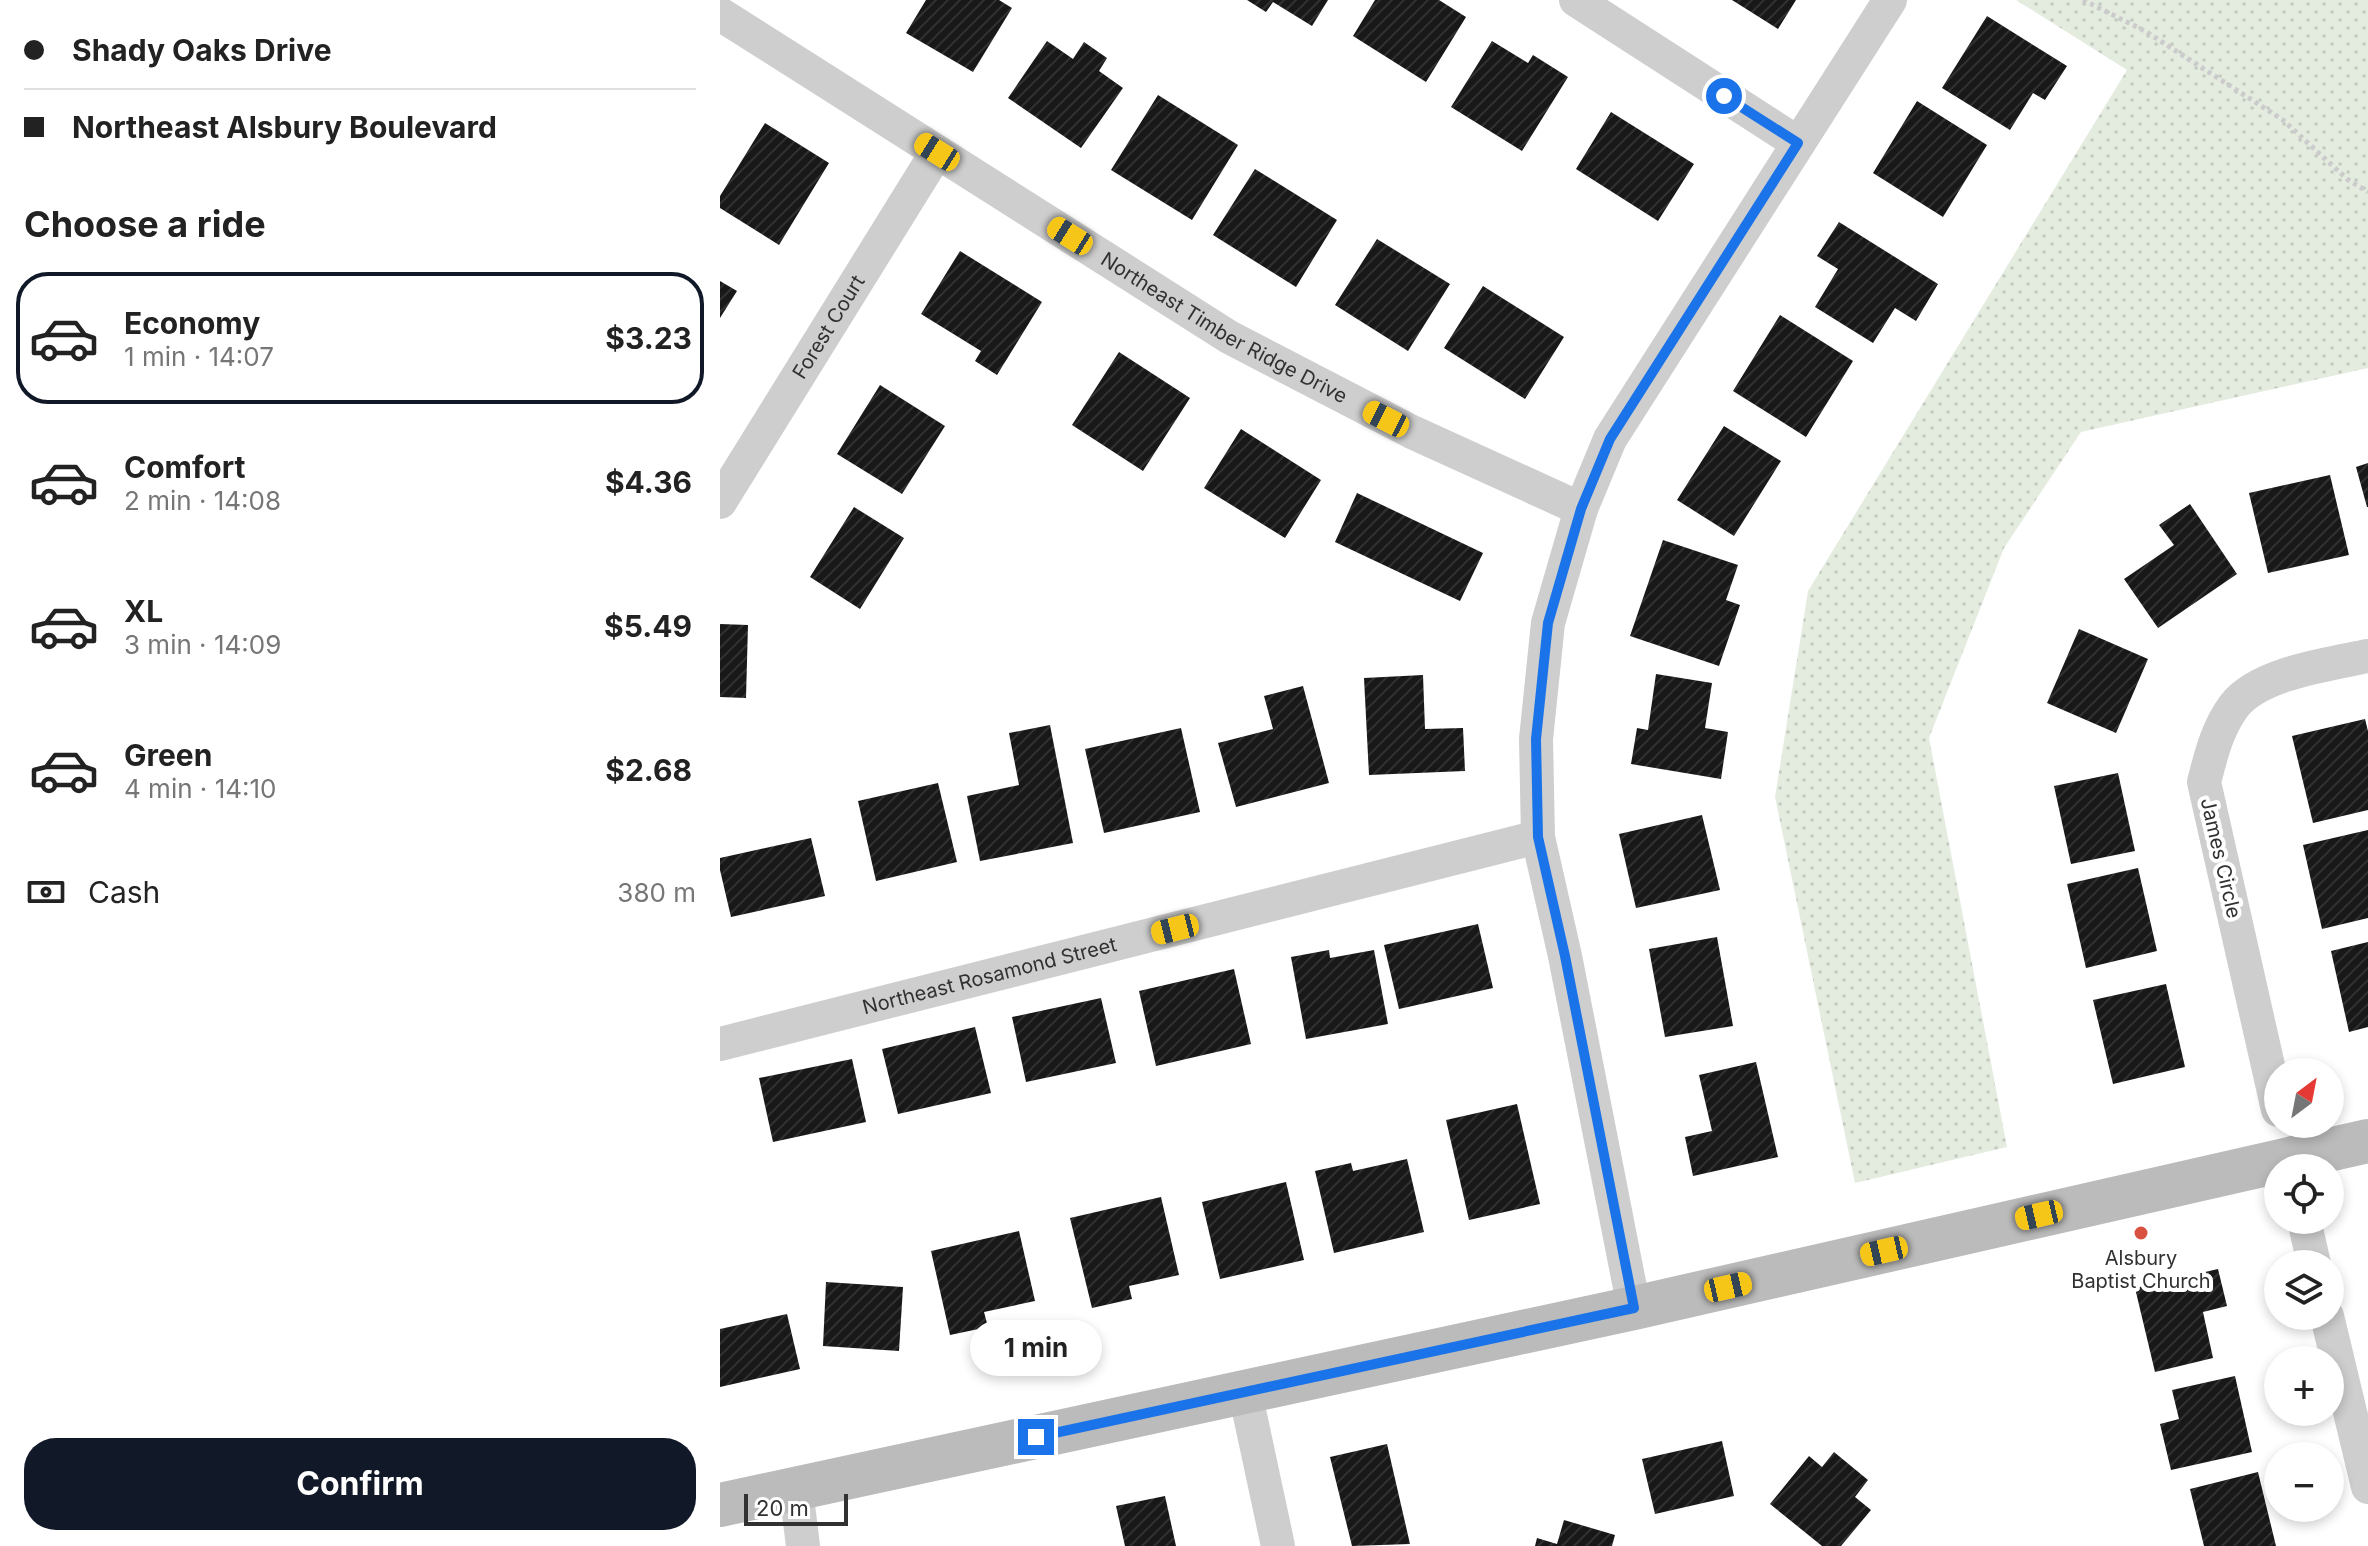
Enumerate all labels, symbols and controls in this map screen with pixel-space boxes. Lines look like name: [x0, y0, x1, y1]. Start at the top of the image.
text: Shady Oaks Drive: [72, 32, 332, 68]
route start: [1706, 78, 1742, 114]
text: Northeast Alsbury Boulevard: [72, 109, 497, 145]
car: [910, 129, 964, 175]
text: Choose a ride: [24, 202, 266, 246]
car: [1043, 213, 1097, 259]
street label: Northeast Timber Ridge Drive: [1097, 247, 1351, 408]
street label: Forest Court: [787, 270, 870, 383]
icon: car: [28, 302, 100, 374]
text: Economy: [124, 305, 260, 341]
text: $3.23: [605, 320, 692, 356]
text: 1 min · 14:07: [124, 341, 274, 372]
car: [1359, 397, 1413, 441]
icon: car: [28, 446, 100, 518]
text: Comfort: [124, 449, 245, 485]
text: $4.36: [605, 464, 692, 500]
text: 2 min · 14:08: [124, 485, 281, 516]
icon: car: [28, 590, 100, 662]
text: XL: [124, 593, 163, 629]
text: $5.49: [604, 608, 692, 644]
text: 3 min · 14:09: [124, 629, 281, 660]
icon: car: [28, 734, 100, 806]
text: Green: [124, 737, 212, 773]
text: $2.68: [605, 752, 692, 788]
text: 4 min · 14:10: [124, 773, 277, 804]
street label: James Circle: [2196, 796, 2246, 920]
icon: cash: [24, 870, 68, 914]
text: Cash: [88, 874, 160, 910]
text: 380 m: [617, 877, 696, 908]
car: [1149, 912, 1201, 946]
street label: Northeast Rosamond Street: [860, 932, 1120, 1019]
north arrow: [2264, 1058, 2344, 1138]
map controls: [2264, 1058, 2344, 1522]
button: locate: [2264, 1154, 2344, 1234]
car: [2013, 1198, 2065, 1232]
marker: Alsbury Baptist Church: [2132, 1224, 2150, 1242]
car: [1858, 1234, 1910, 1268]
place label: Alsbury Baptist Church: [2071, 1246, 2211, 1293]
button: layers: [2264, 1250, 2344, 1330]
car: [1702, 1270, 1754, 1304]
callout: 1 min: [970, 1321, 1102, 1377]
text: 1 min: [1004, 1332, 1068, 1363]
button: +: [2264, 1346, 2344, 1426]
route end: [1018, 1419, 1054, 1455]
button: Confirm: [24, 1438, 696, 1530]
button: −: [2264, 1442, 2344, 1522]
scale bar: [744, 1490, 848, 1526]
text: 20 m: [756, 1495, 809, 1521]

